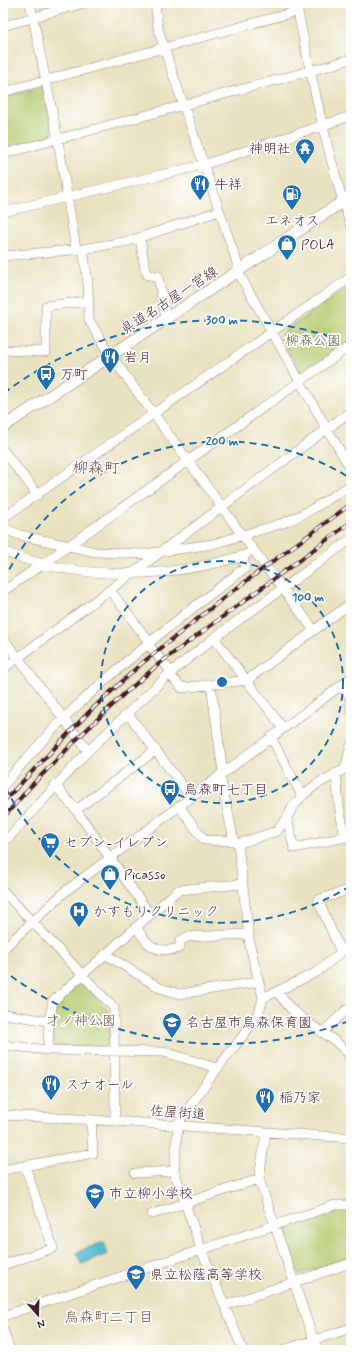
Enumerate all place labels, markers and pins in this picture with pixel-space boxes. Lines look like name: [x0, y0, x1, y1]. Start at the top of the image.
temple icon: 神明社: [294, 137, 316, 165]
place label: 神明社: [249, 140, 291, 158]
restaurant icon: 牛祥: [189, 173, 211, 201]
place label: 牛祥: [214, 176, 242, 194]
fuel station icon: エネオス: [281, 183, 303, 211]
place label: エネオス: [264, 212, 320, 230]
shop icon: POLA: [276, 233, 298, 261]
place label: POLA: [301, 236, 335, 254]
restaurant icon: 岩月: [99, 346, 121, 374]
place label: 岩月: [124, 349, 152, 367]
bus stop icon: 万町: [35, 363, 57, 391]
place label: 万町: [60, 366, 88, 384]
centre of rings: [215, 675, 229, 689]
bus stop icon: 烏森町七丁目: [159, 778, 181, 806]
place label: 烏森町七丁目: [184, 781, 268, 799]
supermarket icon: セブン-イレブン: [39, 831, 61, 859]
place label: セブン-イレブン: [64, 834, 168, 852]
shop icon: Picasso: [99, 863, 121, 891]
place label: Picasso: [124, 866, 165, 884]
hospital icon: かすもりクリニック: [68, 900, 90, 928]
place label: かすもりクリニック: [93, 903, 219, 921]
school or university icon: 名古屋市烏森保育園: [161, 1011, 183, 1039]
place label: 名古屋市烏森保育園: [186, 1014, 312, 1032]
restaurant icon: スナオール: [40, 1073, 62, 1101]
place label: スナオール: [65, 1076, 134, 1094]
restaurant icon: 稲乃家: [254, 1086, 276, 1114]
place label: 稲乃家: [279, 1089, 321, 1107]
school or university icon: 市立柳小学校: [84, 1182, 106, 1210]
place label: 市立柳小学校: [109, 1185, 193, 1203]
school or university icon: 県立松蔭高等学校: [125, 1263, 147, 1291]
place label: 県立松蔭高等学校: [150, 1266, 262, 1284]

